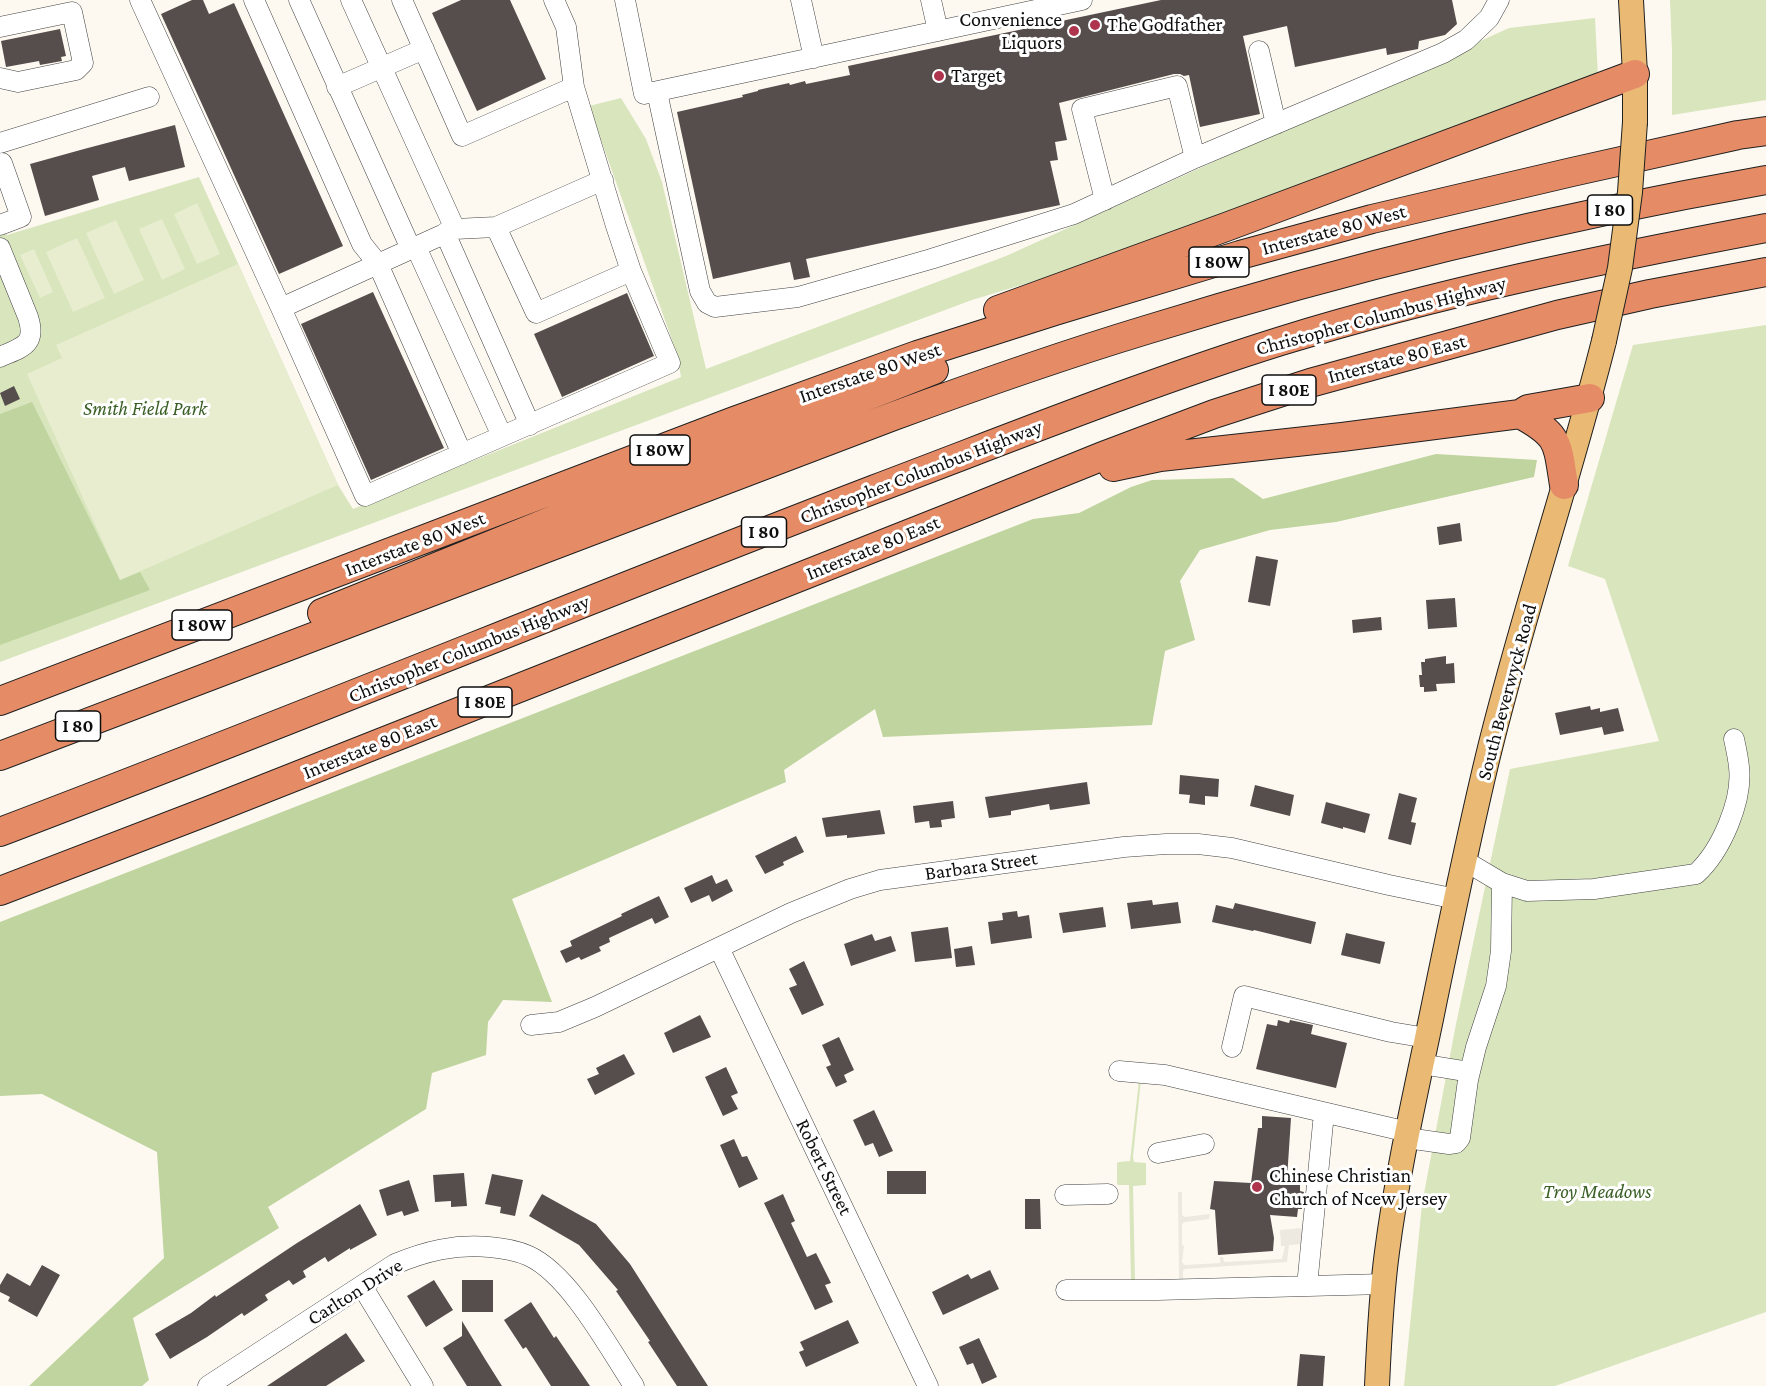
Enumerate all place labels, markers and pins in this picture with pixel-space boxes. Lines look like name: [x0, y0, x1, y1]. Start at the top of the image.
place label: Convenience Liquors: [959, 8, 1062, 55]
place label: The Godfather: [1107, 13, 1223, 37]
marker: The Godfather: [1088, 18, 1102, 32]
marker: Convenience Liquors: [1067, 24, 1081, 38]
place label: Target: [951, 64, 1002, 88]
marker: Target: [932, 69, 946, 83]
place label: Chinese Christian Church of Ncew Jersey: [1269, 1164, 1447, 1211]
marker: Chinese Christian Church of Ncew Jersey: [1250, 1180, 1264, 1194]

